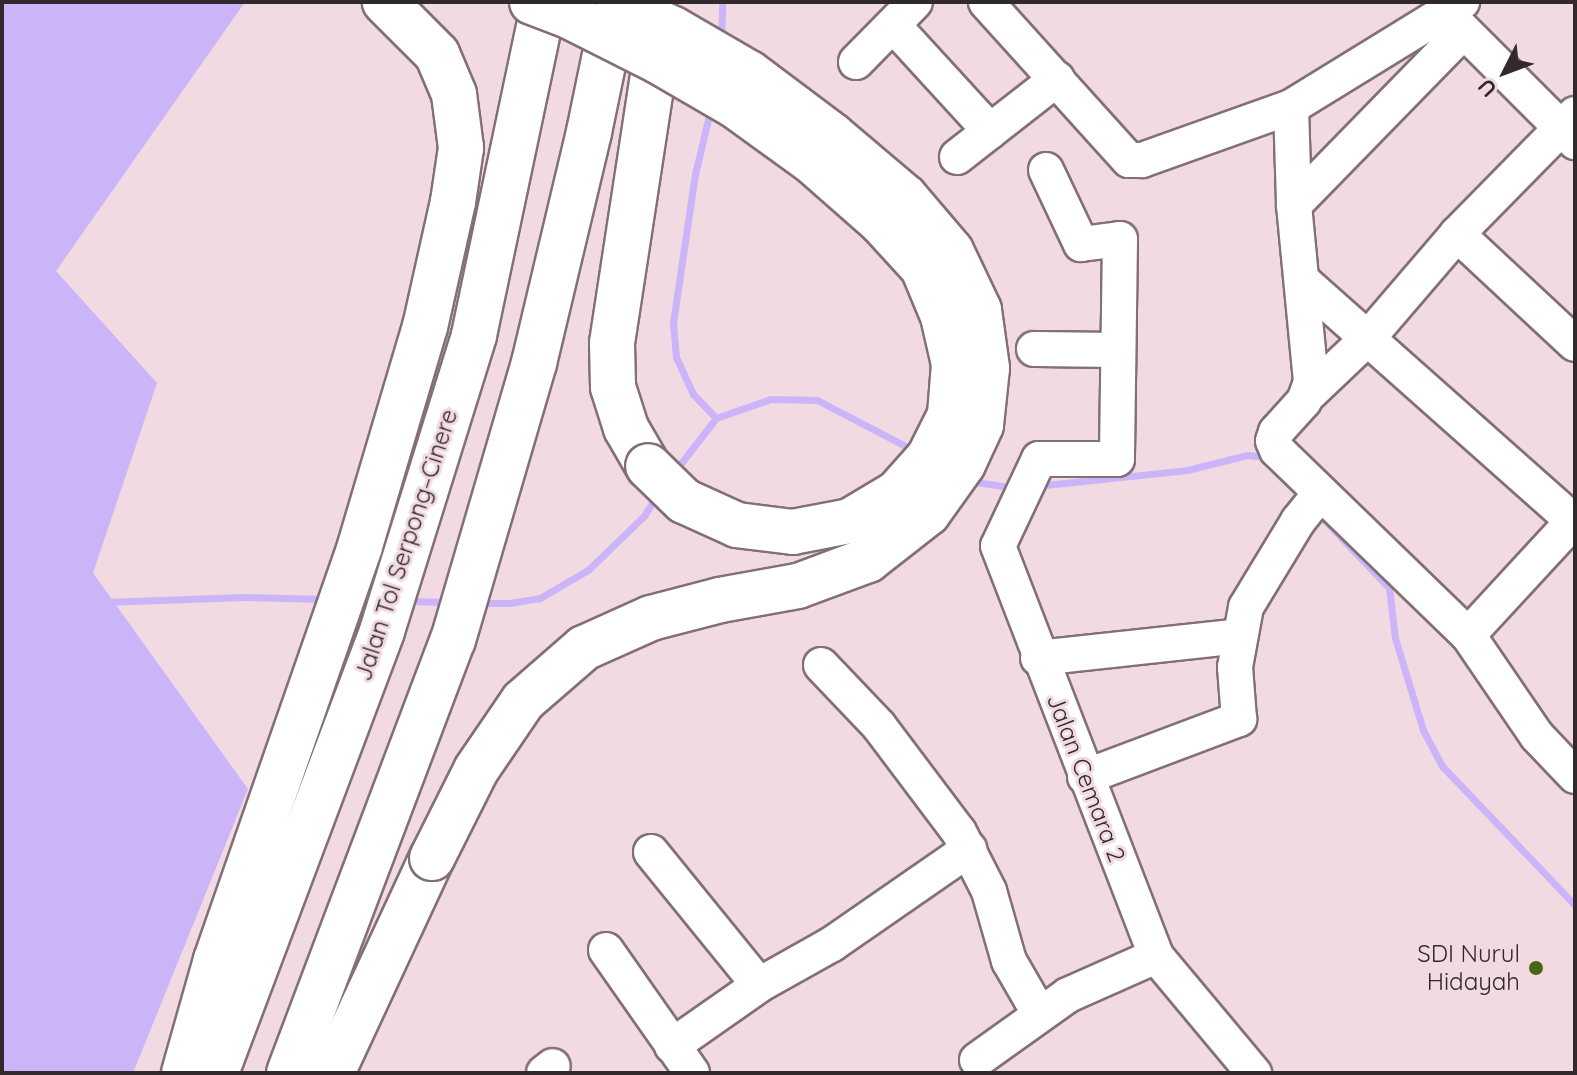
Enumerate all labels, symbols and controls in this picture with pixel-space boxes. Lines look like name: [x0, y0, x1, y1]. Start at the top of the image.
north arrow: [1465, 32, 1545, 112]
text: U: [1472, 73, 1503, 103]
street label: Jalan Tol Serpong–Cinere: [348, 406, 464, 684]
street label: Jalan Cemara 2: [1041, 690, 1131, 866]
place label: SDI Nurul Hidayah: [1417, 940, 1520, 996]
marker: SDI Nurul Hidayah: [1527, 959, 1545, 977]

